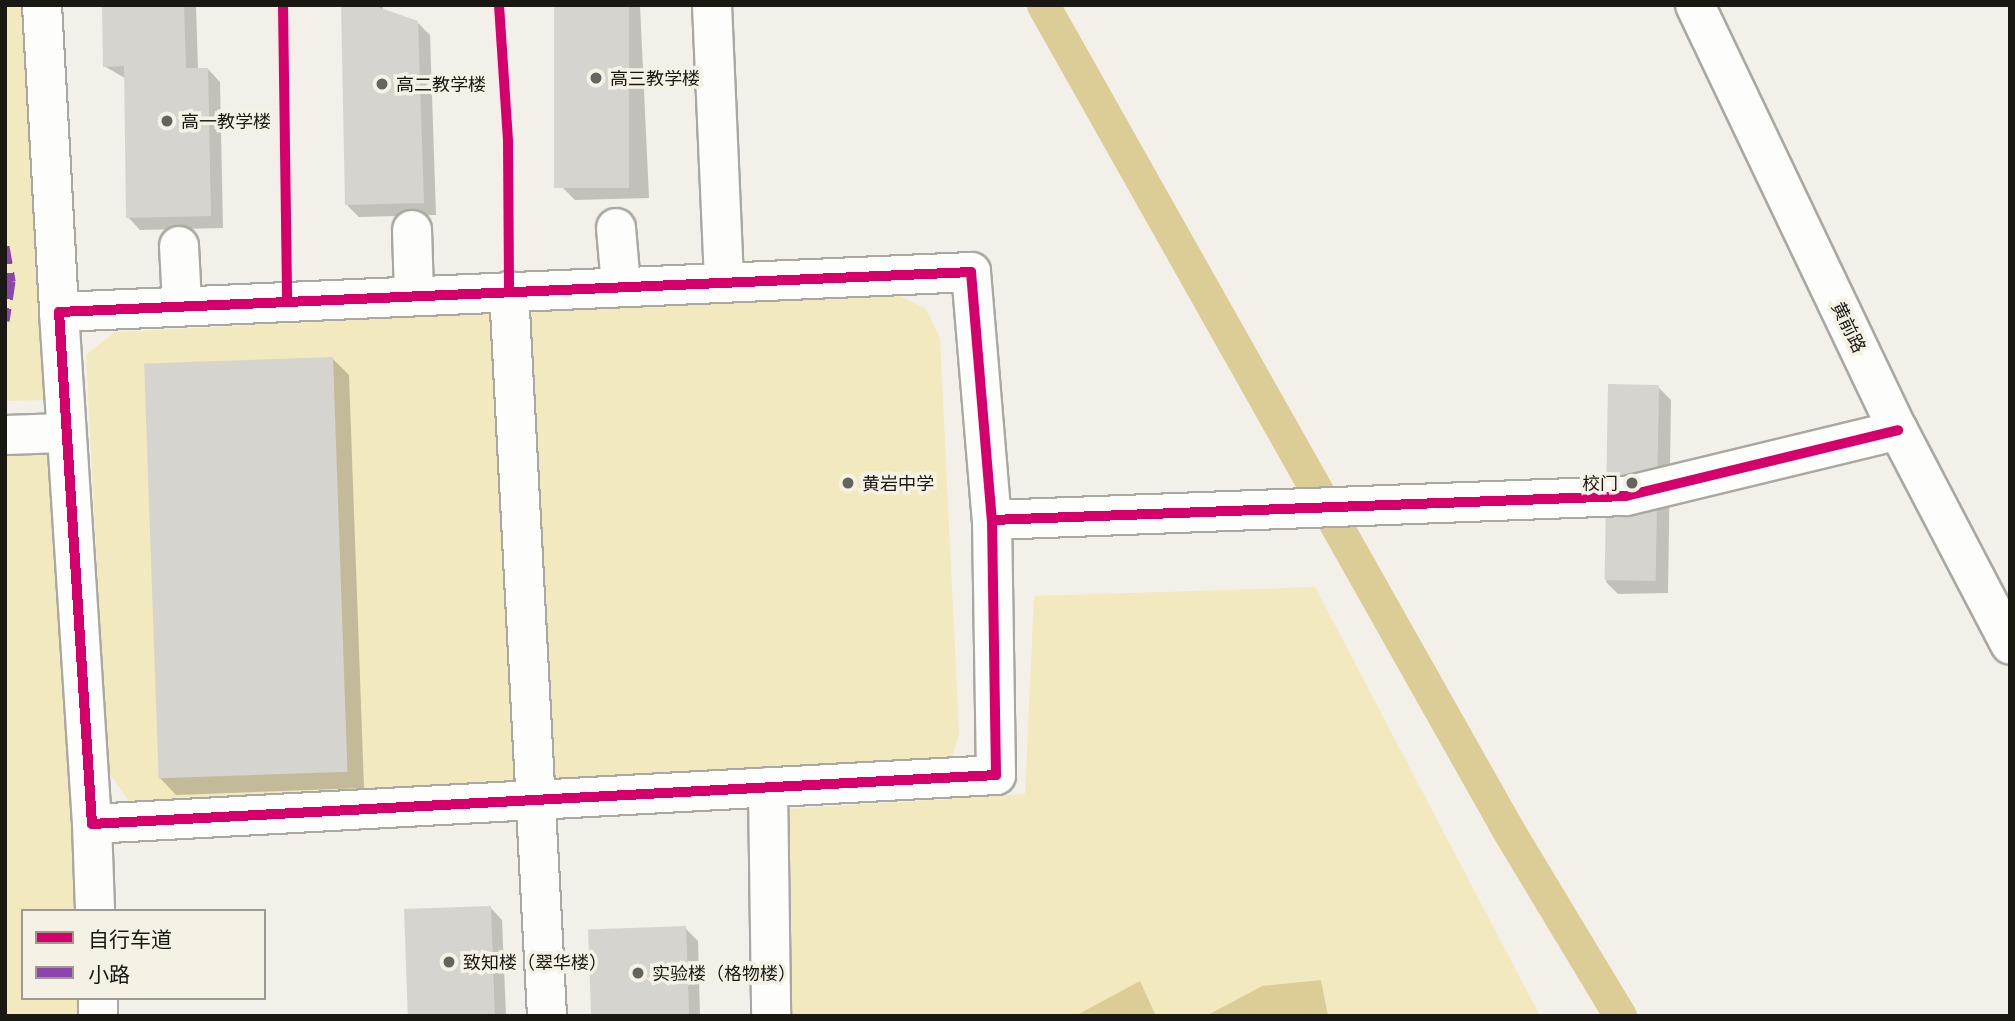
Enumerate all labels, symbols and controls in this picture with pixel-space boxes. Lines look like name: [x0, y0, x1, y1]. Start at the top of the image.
place label: 高三教学楼: [610, 67, 700, 89]
marker: 高三教学楼: [588, 70, 604, 86]
place label: 高二教学楼: [396, 73, 486, 95]
marker: 高二教学楼: [374, 76, 390, 92]
place label: 高一教学楼: [181, 110, 271, 132]
marker: 高一教学楼: [159, 113, 175, 129]
street label: 黄前路: [1827, 298, 1871, 356]
place label: 黄岩中学: [862, 472, 934, 494]
place label: 校门: [1582, 472, 1618, 494]
marker: 黄岩中学: [840, 475, 856, 491]
marker: 校门: [1624, 475, 1640, 491]
legend: [21, 909, 266, 1000]
text: 自行车道: [88, 924, 172, 952]
place label: 致知楼（翠华楼）: [463, 951, 607, 973]
marker: 致知楼（翠华楼）: [441, 954, 457, 970]
text: 小路: [88, 959, 130, 987]
place label: 实验楼（格物楼）: [652, 962, 796, 984]
marker: 实验楼（格物楼）: [630, 965, 646, 981]

